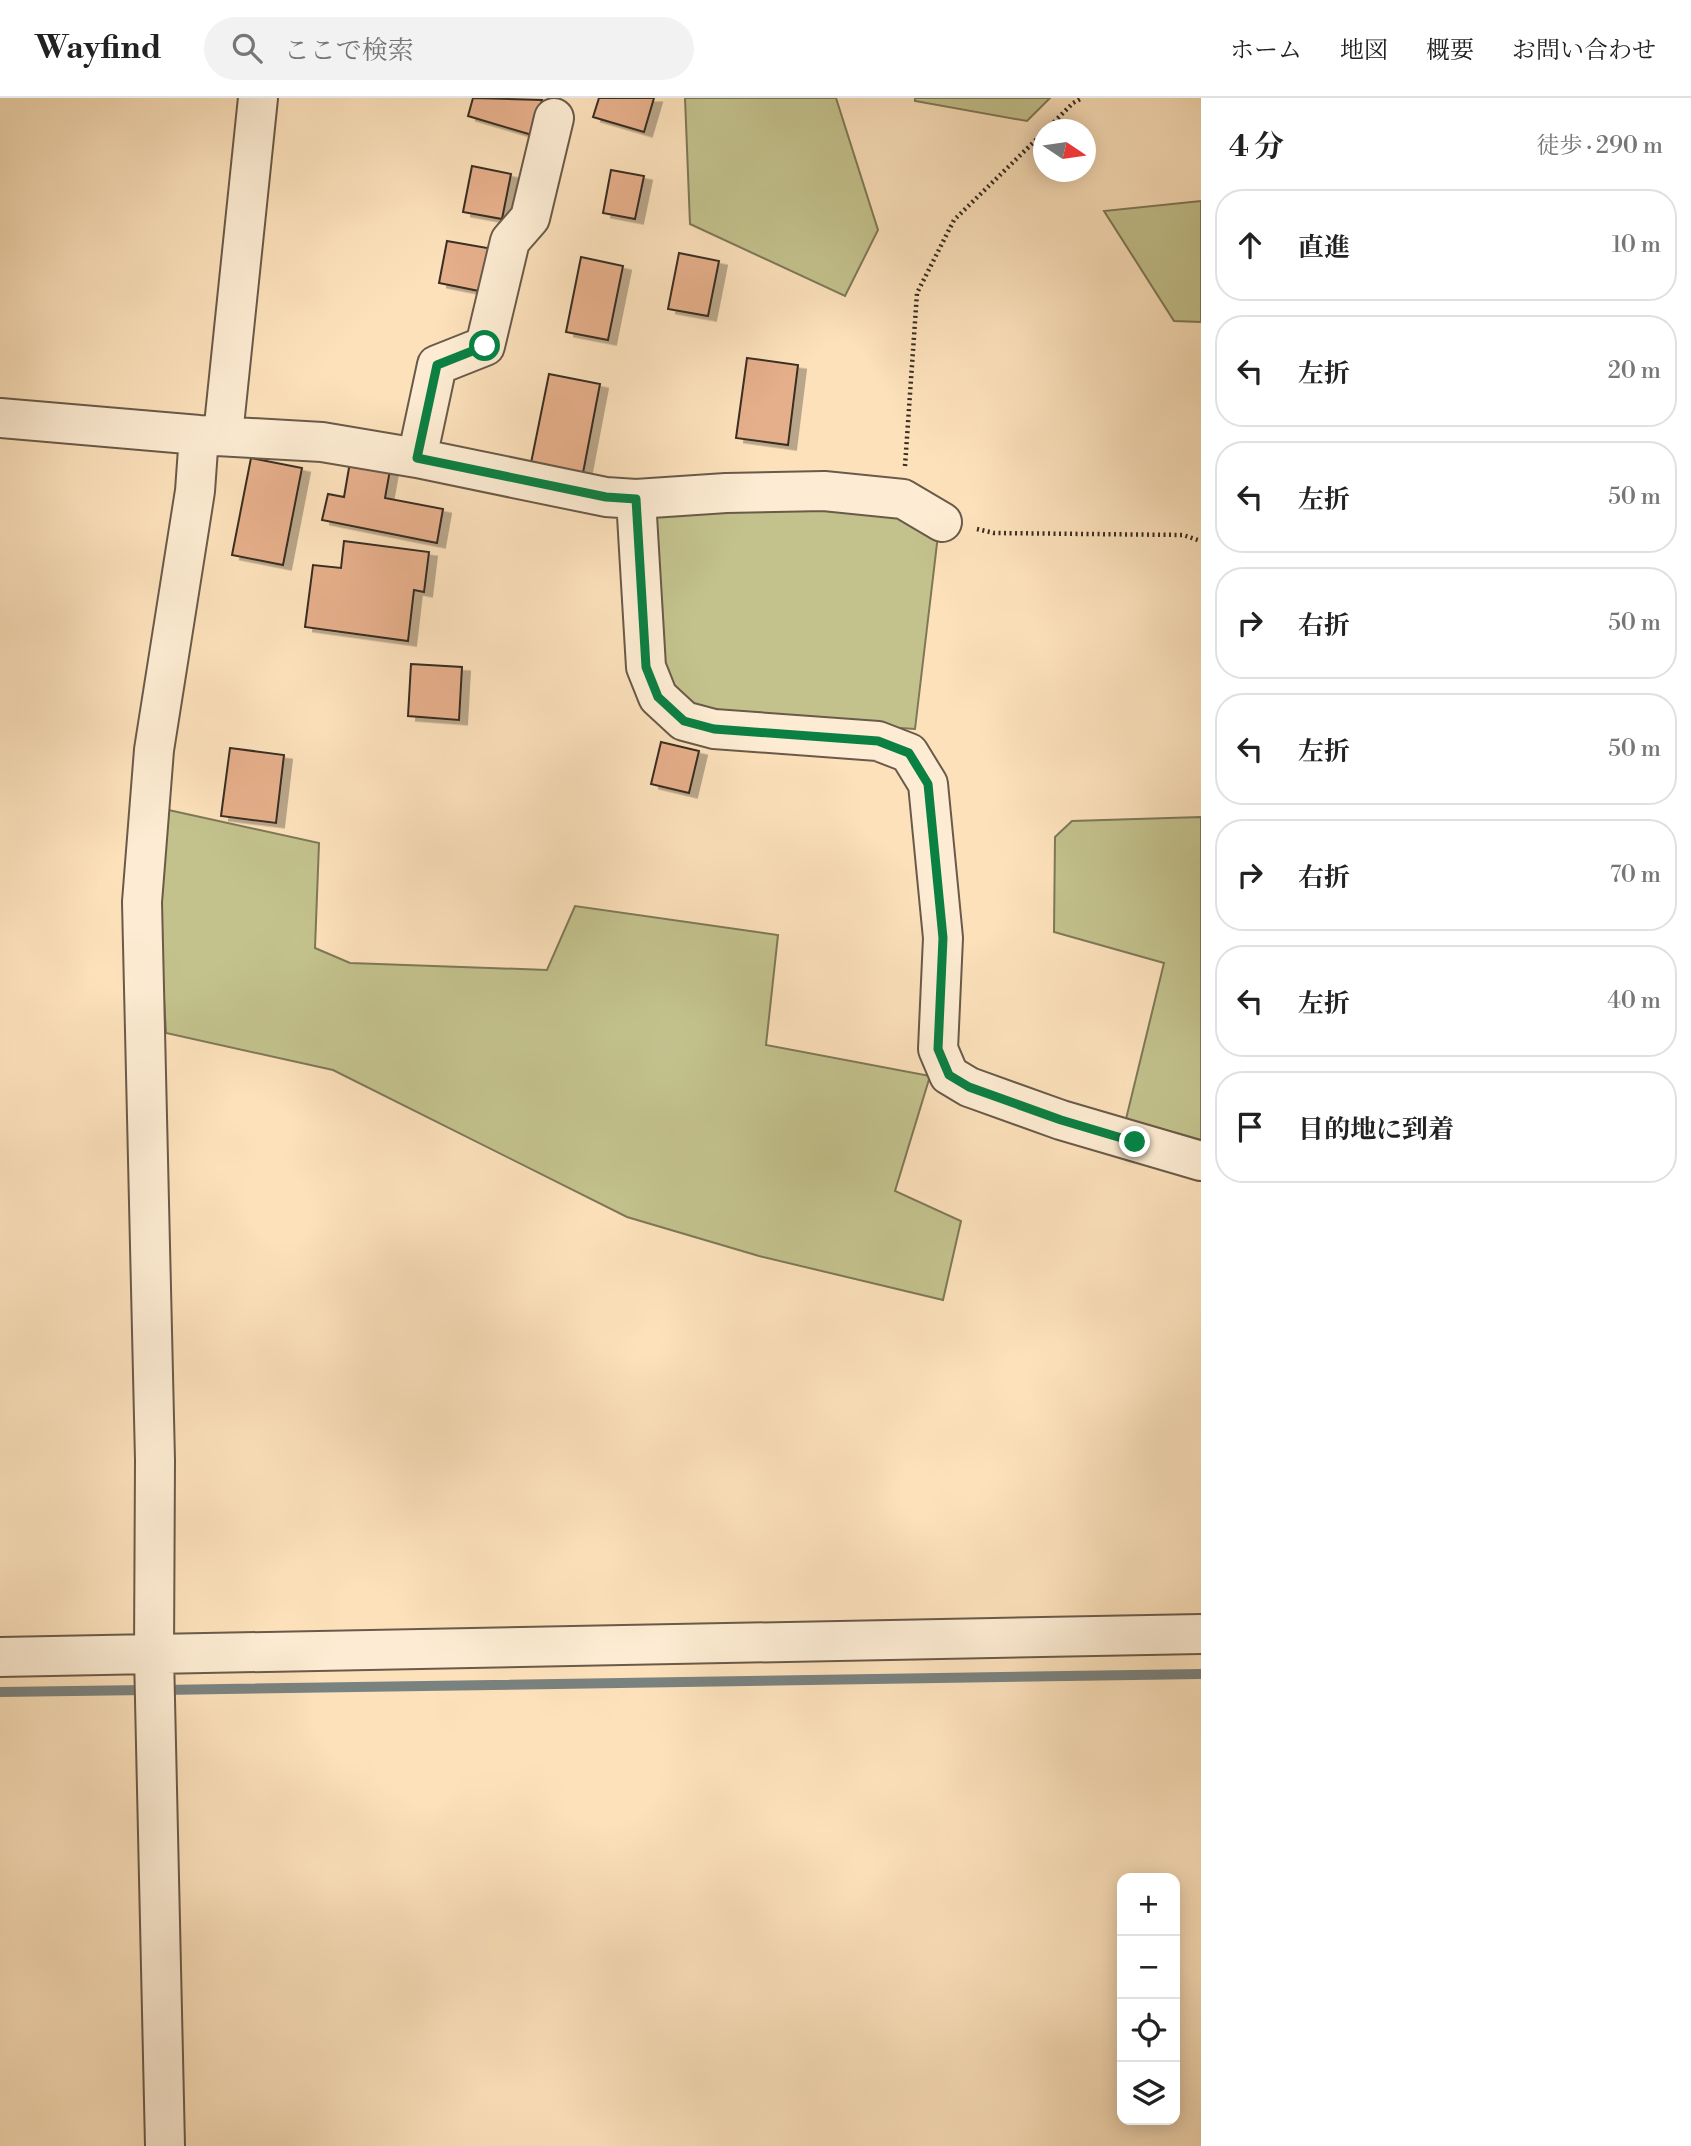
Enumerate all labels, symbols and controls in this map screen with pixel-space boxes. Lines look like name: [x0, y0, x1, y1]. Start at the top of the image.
search box: [204, 17, 694, 80]
text: Wayfind: [35, 28, 162, 69]
icon: search: [228, 29, 266, 67]
text: ここで検索: [284, 35, 414, 67]
text: ホーム: [1230, 36, 1302, 66]
text: 地図: [1340, 36, 1388, 66]
text: 概要: [1426, 36, 1474, 66]
text: お問い合わせ: [1512, 36, 1656, 66]
north arrow: [1033, 119, 1096, 182]
text: 4 分: [1229, 128, 1284, 166]
text: 徒歩 · 290 m: [1537, 132, 1663, 160]
icon: ahead: [1231, 226, 1269, 264]
text: 10 m: [1612, 231, 1661, 259]
text: 直進: [1298, 232, 1350, 264]
route start: [469, 330, 500, 361]
icon: left: [1231, 352, 1269, 390]
text: 20 m: [1608, 357, 1661, 385]
text: 左折: [1298, 358, 1350, 390]
icon: left: [1231, 478, 1269, 516]
text: 50 m: [1608, 483, 1661, 511]
text: 左折: [1298, 484, 1350, 516]
icon: right: [1231, 604, 1269, 642]
text: 50 m: [1608, 609, 1661, 637]
text: 右折: [1298, 610, 1350, 642]
icon: left: [1231, 730, 1269, 768]
text: 50 m: [1608, 735, 1661, 763]
text: 左折: [1298, 736, 1350, 768]
icon: right: [1231, 856, 1269, 894]
text: 70 m: [1610, 861, 1661, 889]
text: 右折: [1298, 862, 1350, 894]
icon: left: [1231, 982, 1269, 1020]
text: 40 m: [1607, 987, 1661, 1015]
text: 左折: [1298, 988, 1350, 1020]
icon: arrive: [1231, 1108, 1269, 1146]
text: 目的地に到着: [1298, 1114, 1454, 1146]
route end: [1119, 1126, 1150, 1157]
map controls: [1117, 1873, 1180, 2125]
button: +: [1117, 1873, 1180, 1936]
button: −: [1117, 1936, 1180, 1999]
button: locate: [1117, 1999, 1180, 2062]
button: layers: [1117, 2062, 1180, 2125]

